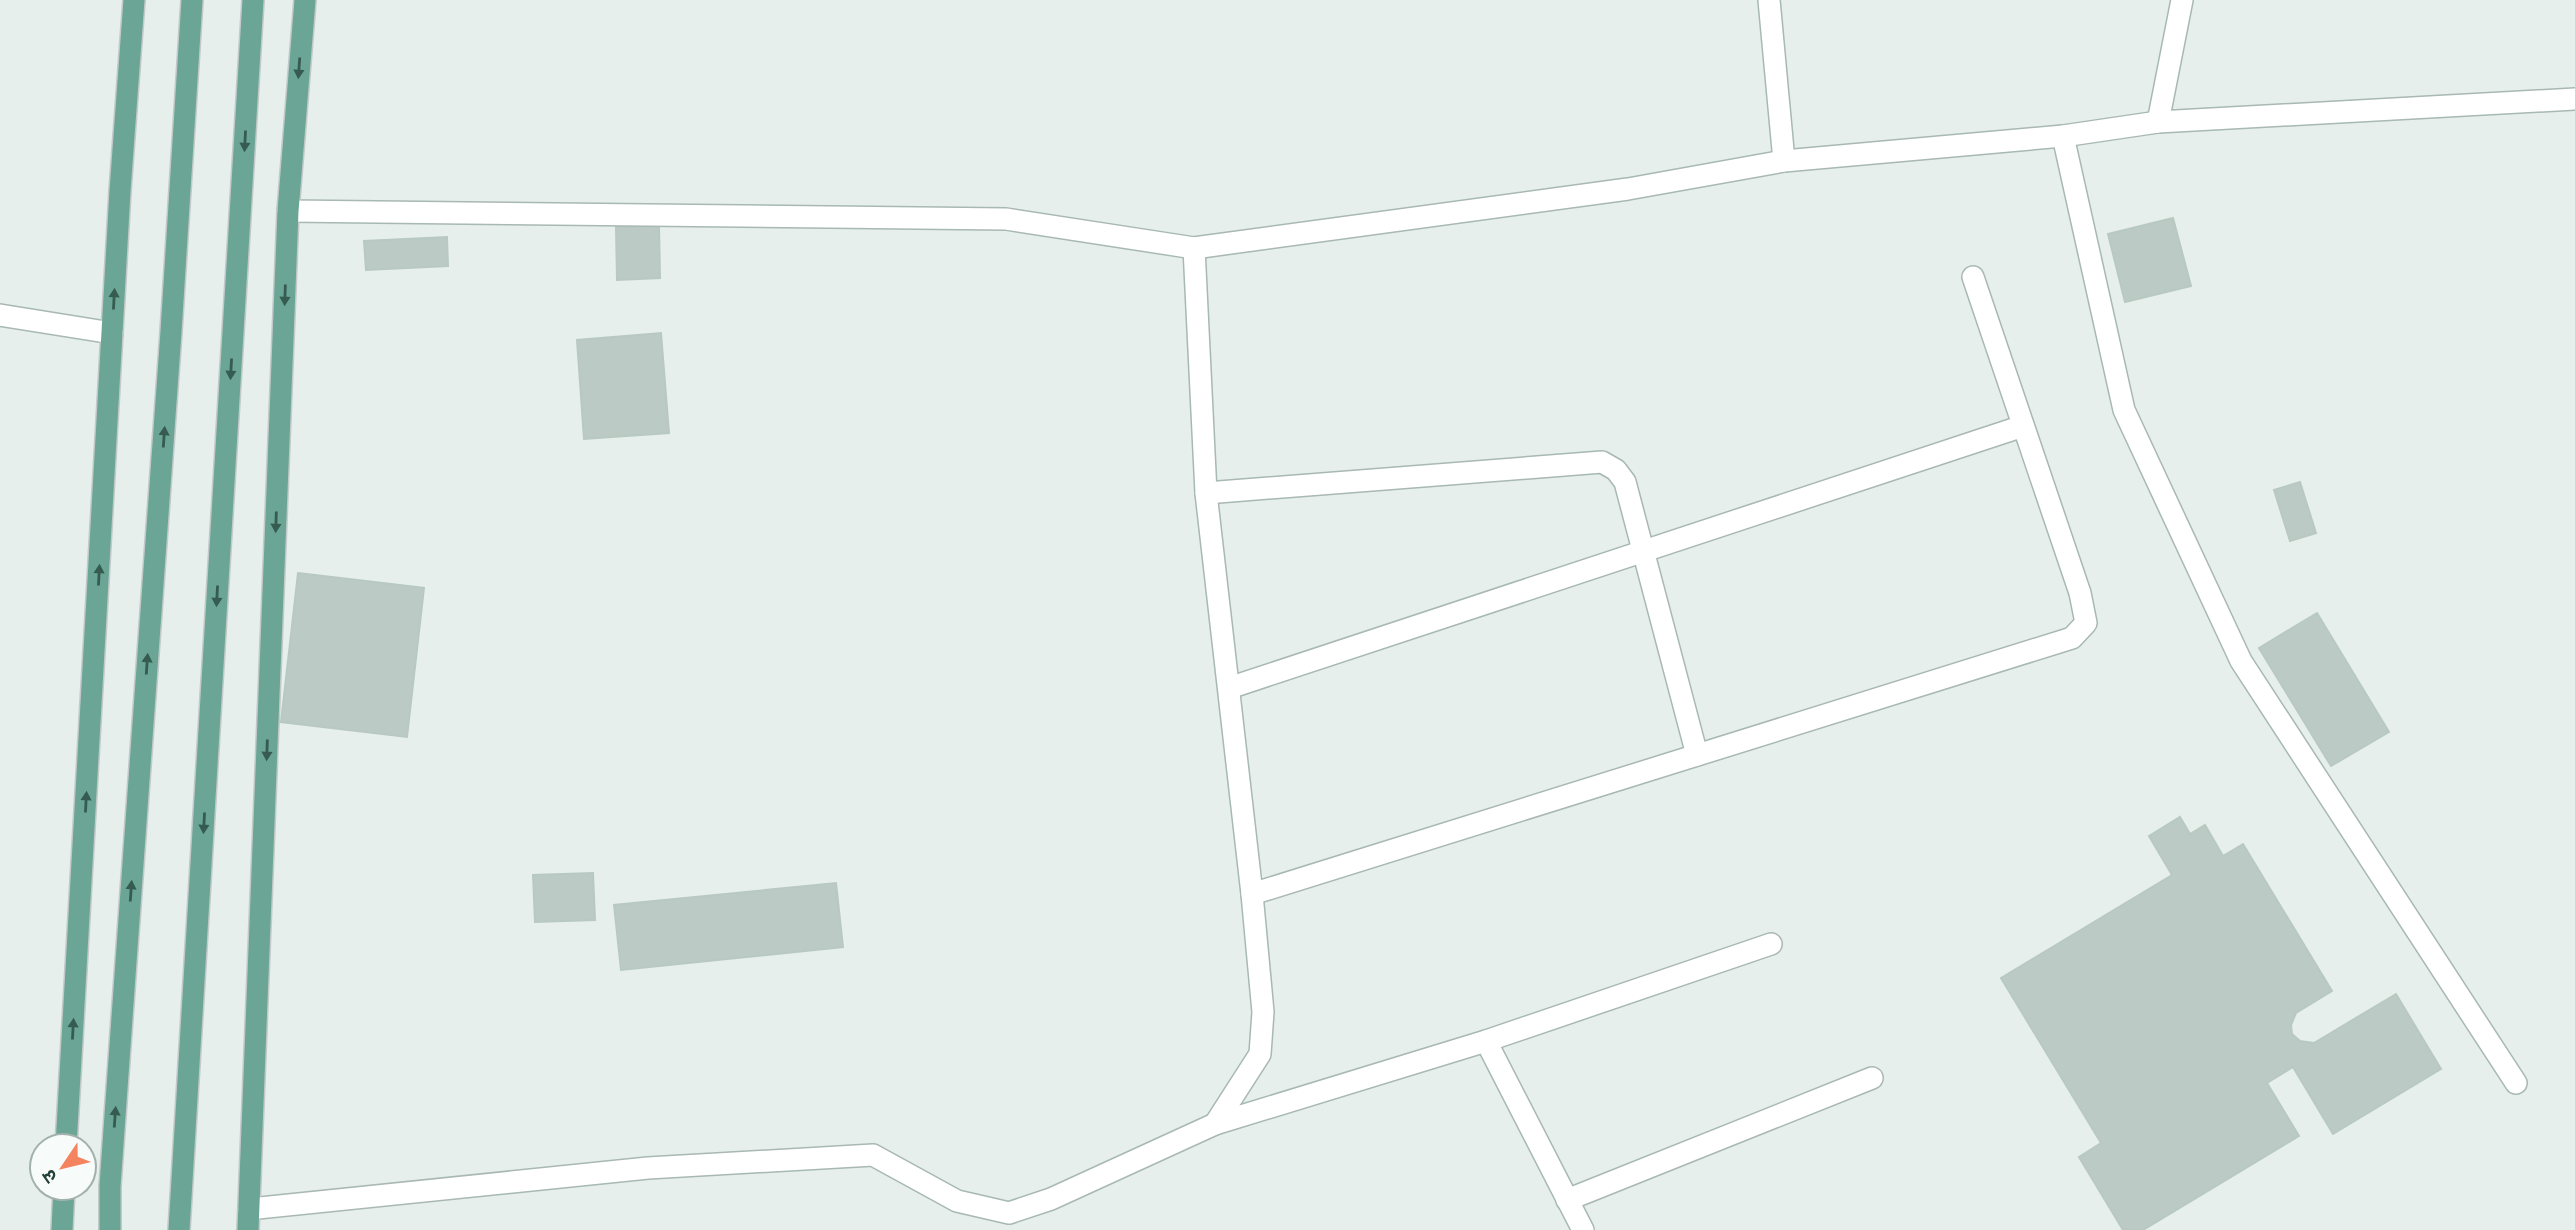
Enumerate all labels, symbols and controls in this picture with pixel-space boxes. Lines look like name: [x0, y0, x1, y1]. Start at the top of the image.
one-way arrow: [293, 57, 304, 79]
one-way arrow: [239, 131, 250, 153]
one-way arrow: [279, 284, 290, 306]
one-way arrow: [109, 287, 120, 309]
one-way arrow: [225, 358, 236, 380]
one-way arrow: [159, 425, 170, 447]
one-way arrow: [270, 512, 281, 534]
one-way arrow: [93, 563, 104, 585]
one-way arrow: [212, 585, 223, 607]
one-way arrow: [142, 652, 153, 674]
one-way arrow: [261, 739, 272, 761]
one-way arrow: [80, 791, 91, 813]
one-way arrow: [198, 812, 209, 834]
one-way arrow: [126, 879, 137, 901]
one-way arrow: [67, 1018, 78, 1040]
one-way arrow: [110, 1106, 121, 1128]
north arrow: [28, 1132, 98, 1202]
text: उ: [36, 1165, 62, 1188]

